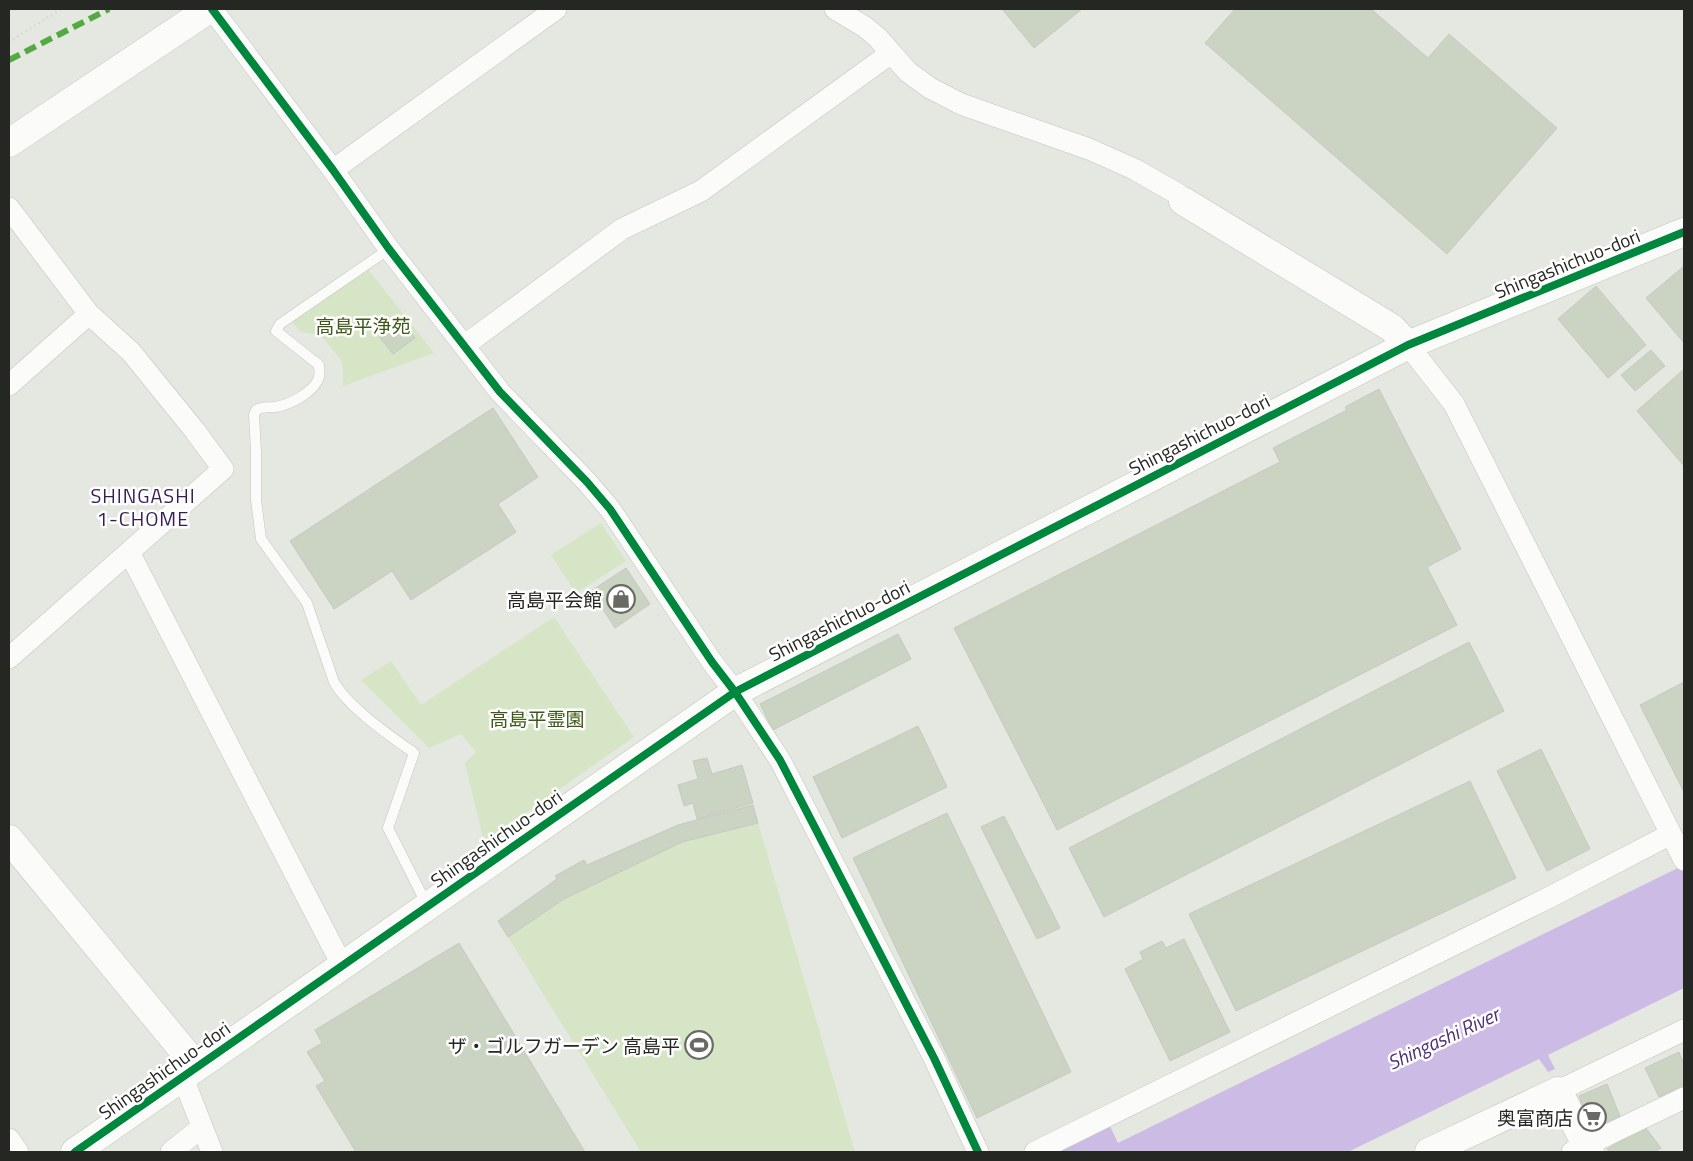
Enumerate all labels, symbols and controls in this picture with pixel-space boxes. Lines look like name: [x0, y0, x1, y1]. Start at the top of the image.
street label: Shingashichuo-dori: [1490, 221, 1644, 305]
park label: 高島平浄苑: [315, 311, 411, 340]
street label: Shingashichuo-dori: [1123, 386, 1275, 482]
district label: SHINGASHI 1-CHOME: [90, 480, 196, 534]
street label: Shingashichuo-dori: [763, 572, 915, 668]
shop icon: 高島平会館: [606, 584, 636, 614]
place label: 高島平会館: [507, 585, 602, 614]
park label: 高島平霊園: [489, 704, 585, 733]
street label: Shingashichuo-dori: [424, 782, 568, 894]
water label: Shingashi River: [1382, 997, 1506, 1077]
street label: Shingashichuo-dori: [92, 1014, 236, 1126]
sports icon: ザ・ゴルフガーデン 高島平: [684, 1030, 714, 1060]
place label: ザ・ゴルフガーデン 高島平: [448, 1031, 680, 1060]
supermarket icon: 奥富商店: [1577, 1102, 1607, 1132]
place label: 奥富商店: [1497, 1103, 1573, 1132]

